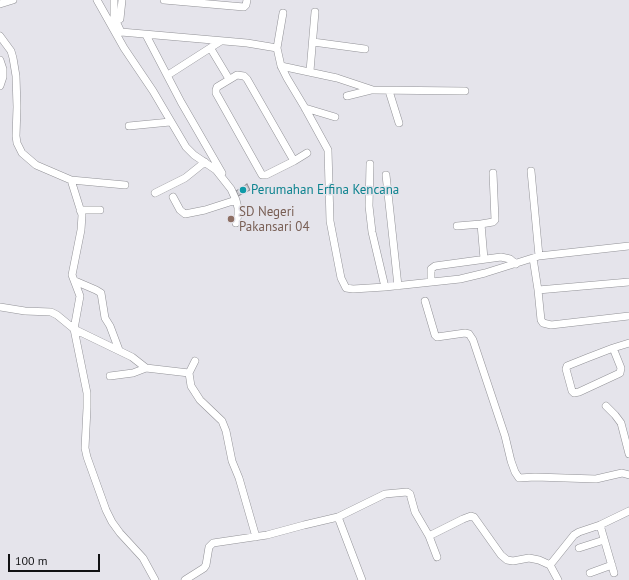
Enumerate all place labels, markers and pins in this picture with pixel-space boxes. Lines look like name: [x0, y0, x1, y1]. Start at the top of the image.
place label: Perumahan Erfina Kencana: [251, 182, 399, 198]
marker: Perumahan Erfina Kencana: [238, 185, 248, 195]
place label: SD Negeri Pakansari 04: [239, 204, 310, 235]
marker: SD Negeri Pakansari 04: [226, 214, 236, 224]

